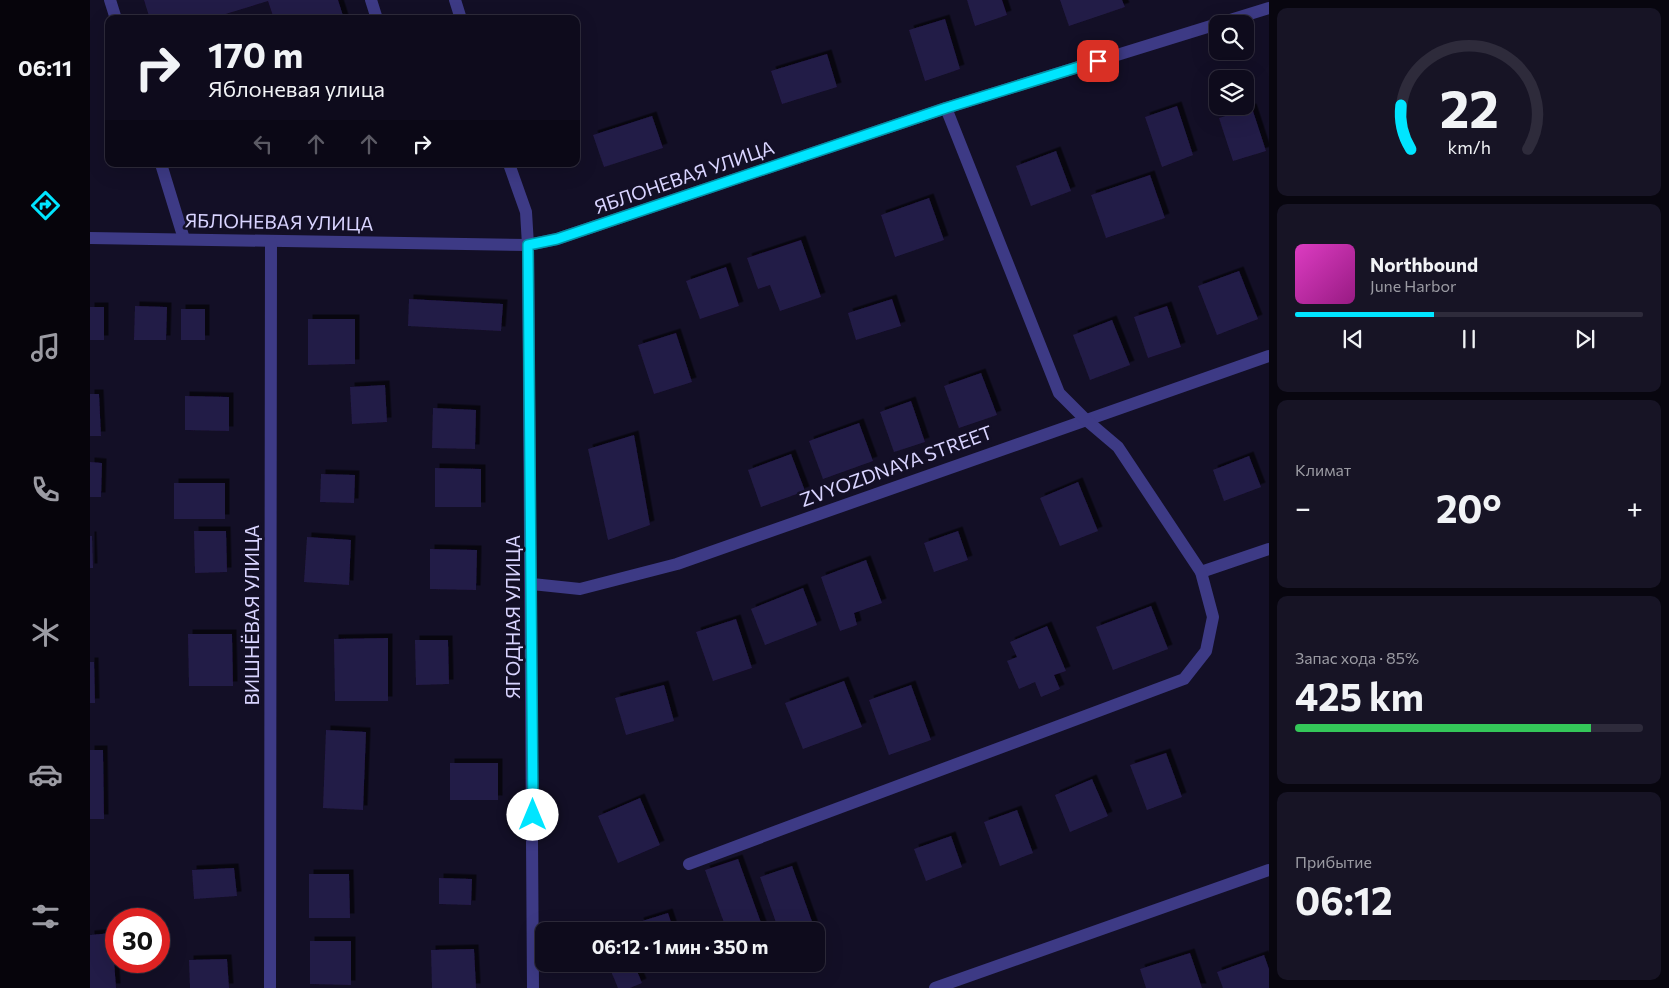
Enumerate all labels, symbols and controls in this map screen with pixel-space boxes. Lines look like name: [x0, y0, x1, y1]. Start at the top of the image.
map controls: [1209, 15, 1254, 115]
button: search: [1209, 15, 1254, 60]
text: 170 m: [208, 32, 303, 75]
icon: right: [125, 35, 190, 100]
pin: [1077, 40, 1119, 82]
icon: arrive: [1084, 47, 1112, 75]
text: 06:11: [18, 54, 72, 81]
button: layers: [1209, 70, 1254, 115]
text: Яблоневая улица: [208, 75, 385, 102]
text: 22: [1439, 75, 1499, 139]
icon: left: [249, 130, 277, 158]
icon: ahead: [302, 130, 330, 158]
icon: ahead: [355, 130, 383, 158]
icon: right: [408, 130, 436, 158]
street label: ЯБЛОНЕВАЯ УЛИЦА: [591, 135, 777, 218]
text: km/h: [1447, 136, 1491, 158]
icon: directions: [28, 188, 63, 223]
street label: ЯБЛОНЕВАЯ УЛИЦА: [184, 208, 374, 235]
text: Northbound: [1370, 253, 1478, 276]
text: June Harbor: [1370, 276, 1456, 295]
icon: previous: [1339, 325, 1367, 353]
icon: pause: [1455, 325, 1483, 353]
icon: next: [1571, 325, 1599, 353]
icon: music: [28, 330, 63, 365]
street label: ZVYOZDNAYA STREET: [796, 420, 995, 511]
text: Климат: [1295, 460, 1351, 479]
icon: phone: [28, 472, 63, 507]
text: 20°: [1436, 484, 1502, 531]
text: −: [1295, 490, 1311, 524]
text: +: [1627, 490, 1643, 524]
street label: ВИШНЁВАЯ УЛИЦА: [240, 525, 263, 705]
street label: ЯГОДНАЯ УЛИЦА: [501, 535, 524, 699]
icon: climate: [28, 615, 63, 650]
text: Запас хода · 85%: [1295, 648, 1419, 667]
text: 425 km: [1295, 672, 1424, 719]
icon: car: [28, 757, 63, 792]
position arrow: [506, 788, 558, 840]
text: Прибытие: [1295, 852, 1372, 871]
text: 06:12: [1295, 876, 1393, 923]
icon: filters: [28, 899, 63, 934]
speed limit sign: 30: [105, 908, 170, 973]
text: 06:12 · 1 мин · 350 m: [592, 935, 768, 958]

